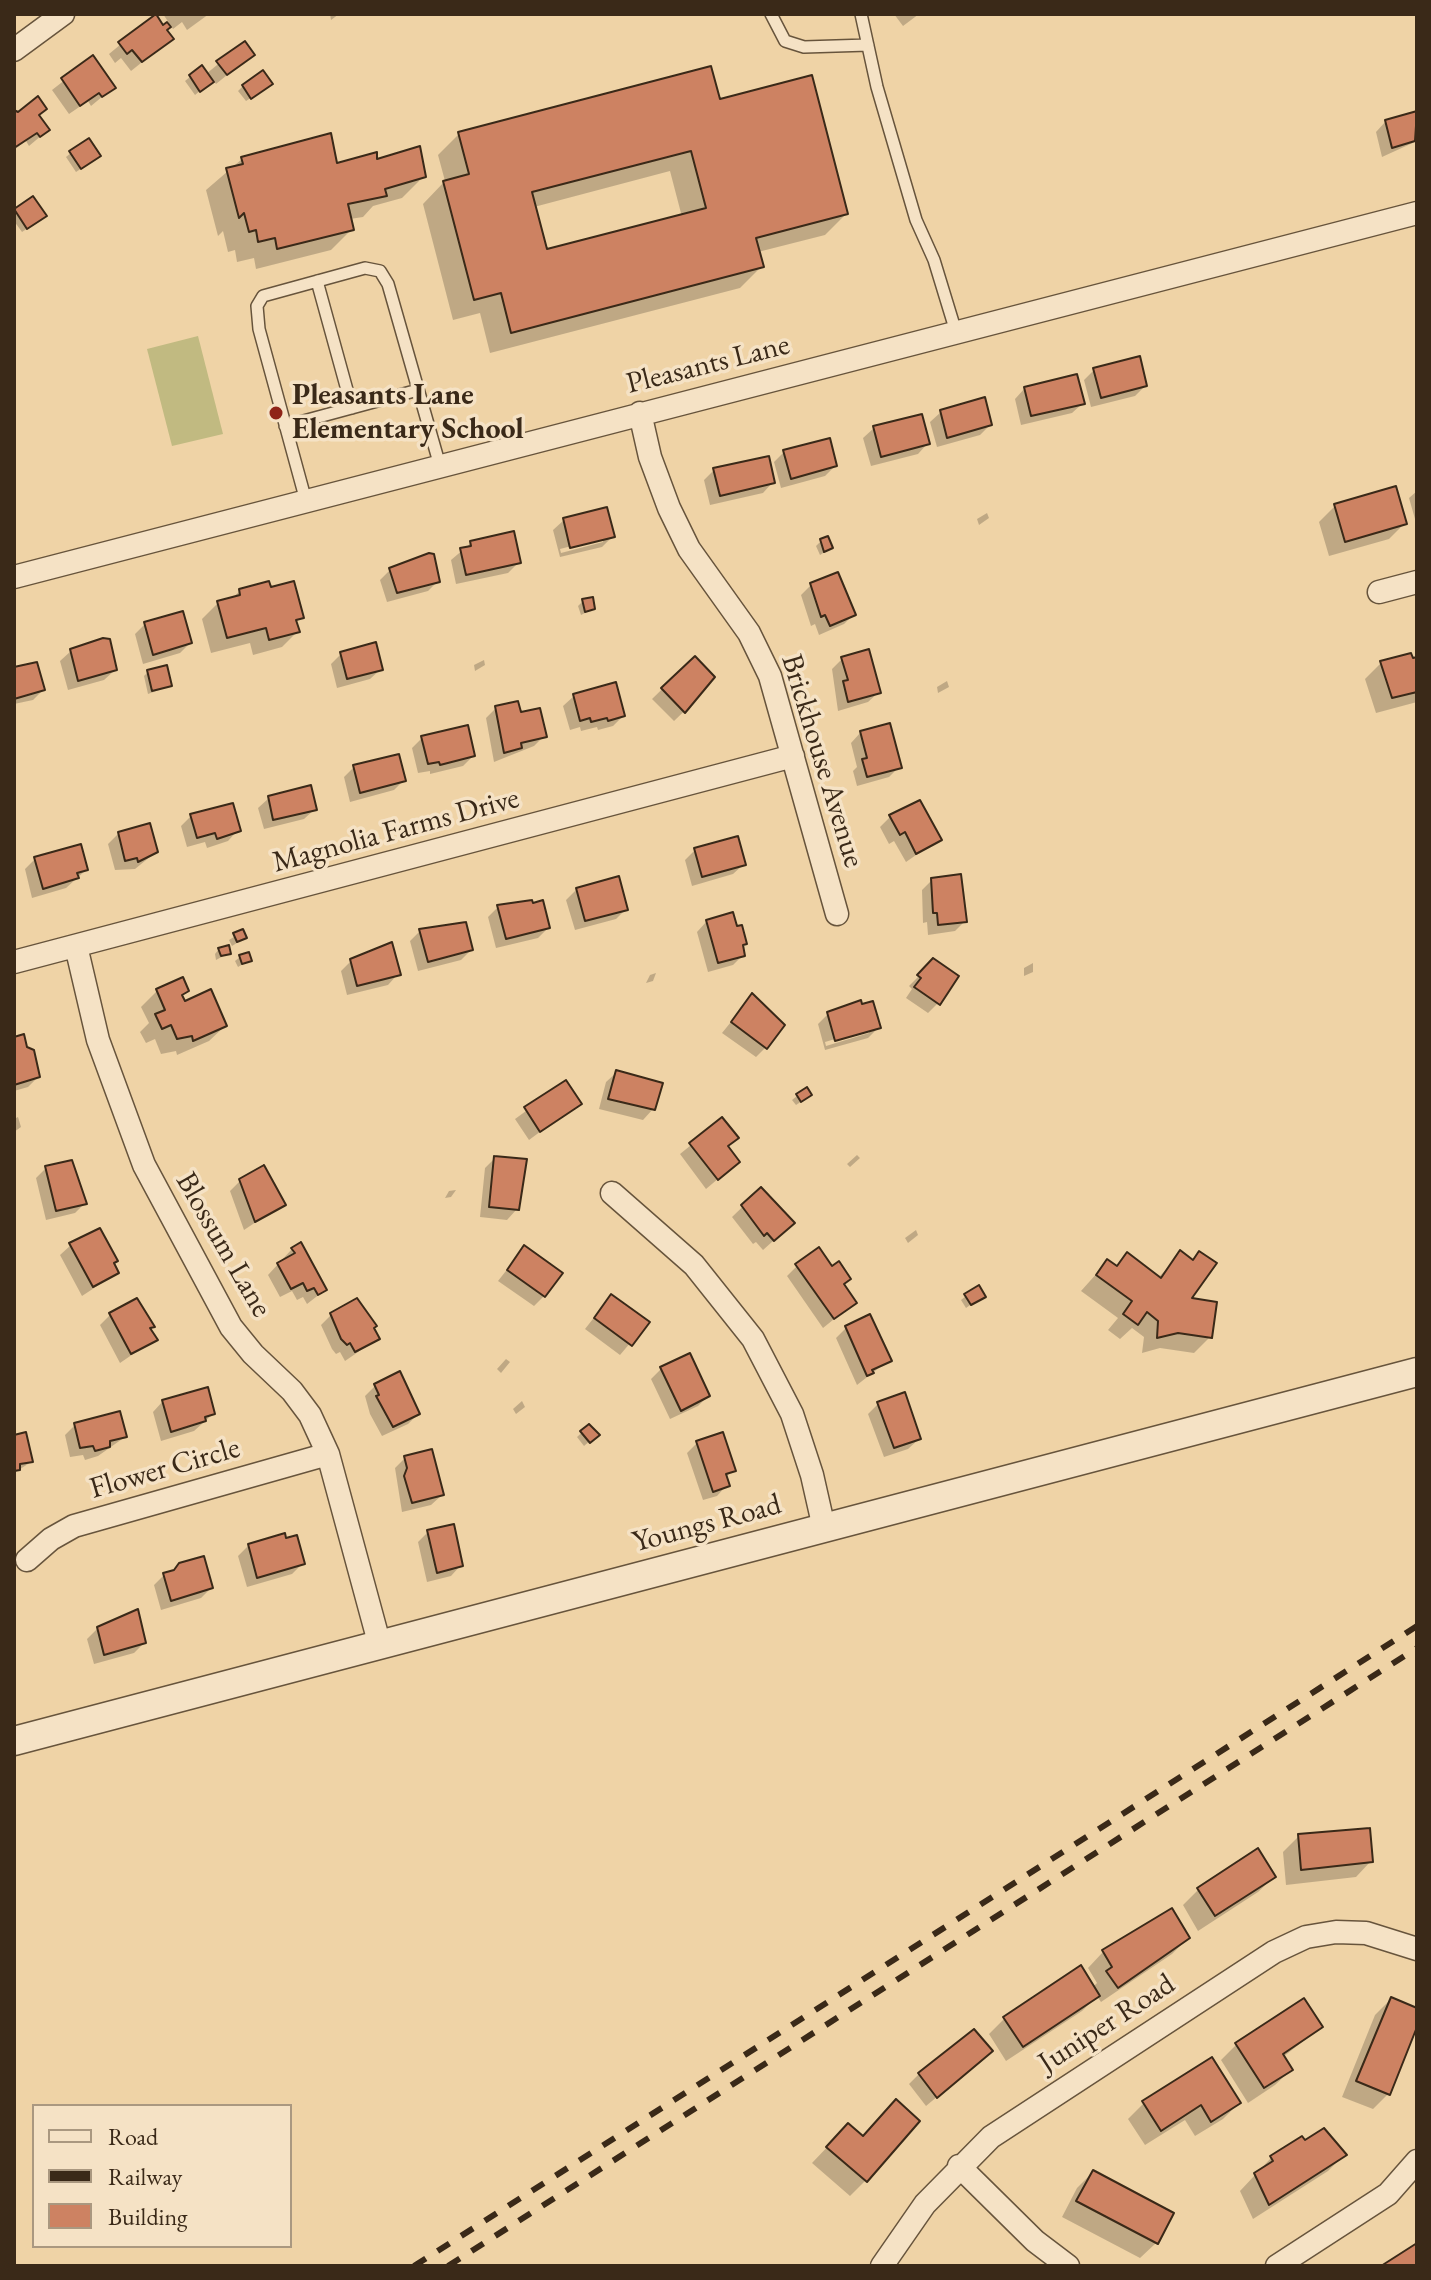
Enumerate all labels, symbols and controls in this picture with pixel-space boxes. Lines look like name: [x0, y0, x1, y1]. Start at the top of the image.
street label: Pleasants Lane: [623, 327, 793, 403]
place label: Pleasants Lane Elementary School: [292, 378, 524, 448]
marker: Pleasants Lane Elementary School: [267, 404, 285, 422]
street label: Brickhouse Avenue: [772, 650, 872, 872]
street label: Magnolia Farms Drive: [269, 781, 523, 881]
street label: Blossum Lane: [167, 1166, 279, 1324]
street label: Flower Circle: [86, 1430, 244, 1508]
street label: Youngs Road: [629, 1487, 785, 1561]
street label: Juniper Road: [1032, 1967, 1182, 2081]
legend: [32, 2104, 292, 2248]
text: Road: [108, 2121, 158, 2152]
text: Railway: [108, 2161, 182, 2192]
text: Building: [108, 2201, 188, 2232]

